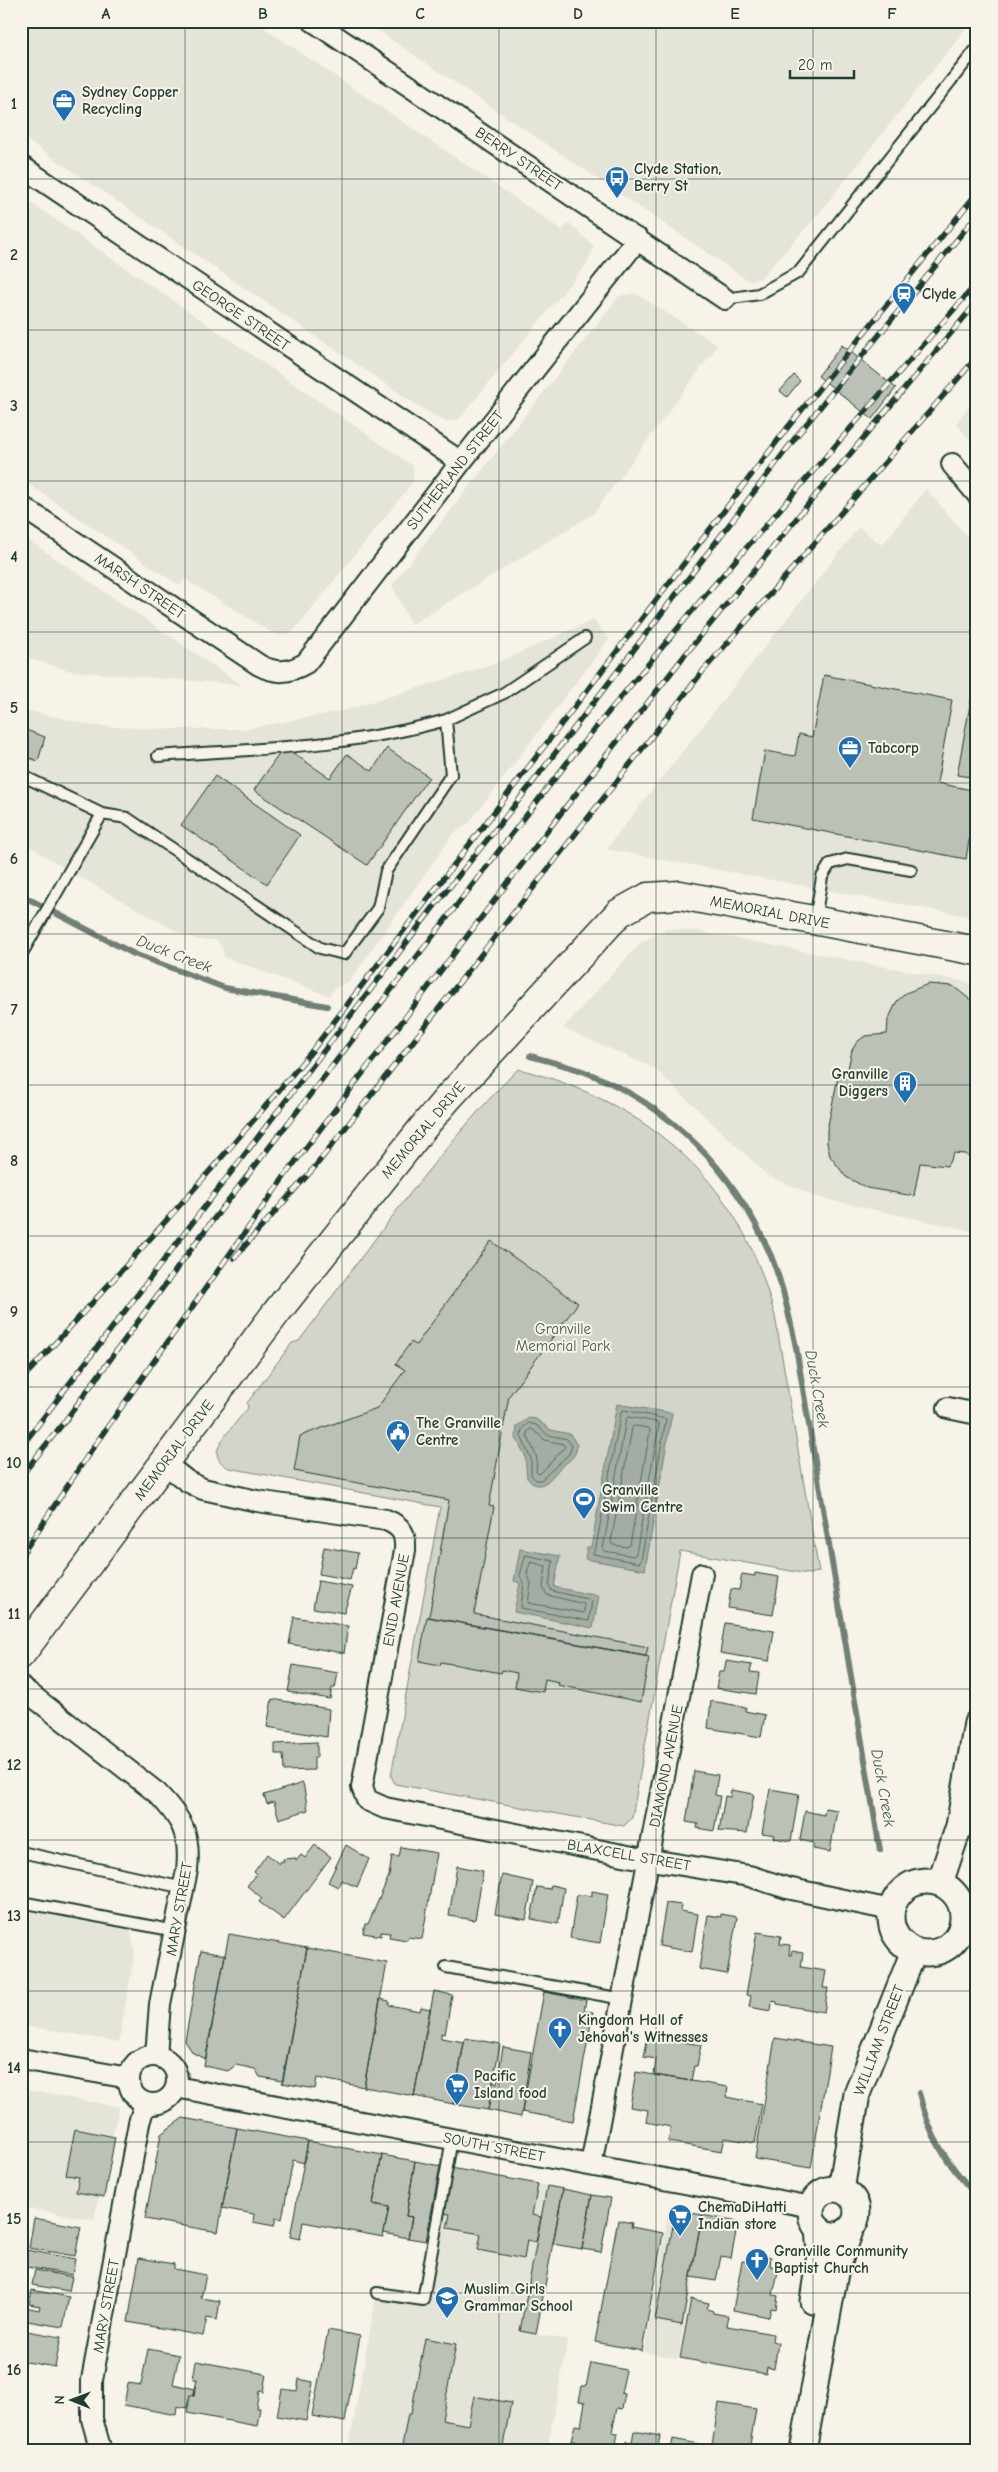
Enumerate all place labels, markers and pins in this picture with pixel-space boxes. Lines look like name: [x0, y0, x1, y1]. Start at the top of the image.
place label: Sydney Copper Recycling: [82, 83, 178, 118]
office icon: Sydney Copper Recycling: [51, 88, 77, 122]
place label: Clyde Station, Berry St: [634, 160, 722, 195]
bus stop icon: Clyde Station, Berry St: [604, 165, 630, 199]
station icon: Clyde: [891, 281, 917, 315]
place label: Clyde: [922, 285, 956, 303]
office icon: Tabcorp: [837, 735, 863, 769]
place label: Tabcorp: [868, 739, 919, 757]
place label: Granville Diggers: [832, 1065, 888, 1100]
building icon: Granville Diggers: [892, 1070, 918, 1104]
place label: The Granville Centre: [416, 1414, 501, 1449]
public building icon: The Granville Centre: [385, 1419, 411, 1453]
place label: Granville Swim Centre: [602, 1481, 683, 1516]
sports icon: Granville Swim Centre: [571, 1486, 597, 1520]
place label: Kingdom Hall of Jehovah's Witnesses: [578, 2011, 708, 2046]
church icon: Kingdom Hall of Jehovah's Witnesses: [547, 2016, 573, 2050]
place label: Pacific Island food: [474, 2067, 547, 2102]
supermarket icon: Pacific Island food: [444, 2072, 470, 2106]
place label: ChemaDiHatti Indian store: [698, 2198, 787, 2233]
supermarket icon: ChemaDiHatti Indian store: [667, 2203, 693, 2237]
place label: Granville Community Baptist Church: [774, 2242, 908, 2277]
church icon: Granville Community Baptist Church: [744, 2247, 770, 2281]
place label: Muslim Girls Grammar School: [464, 2280, 573, 2315]
school or university icon: Muslim Girls Grammar School: [434, 2285, 460, 2319]

